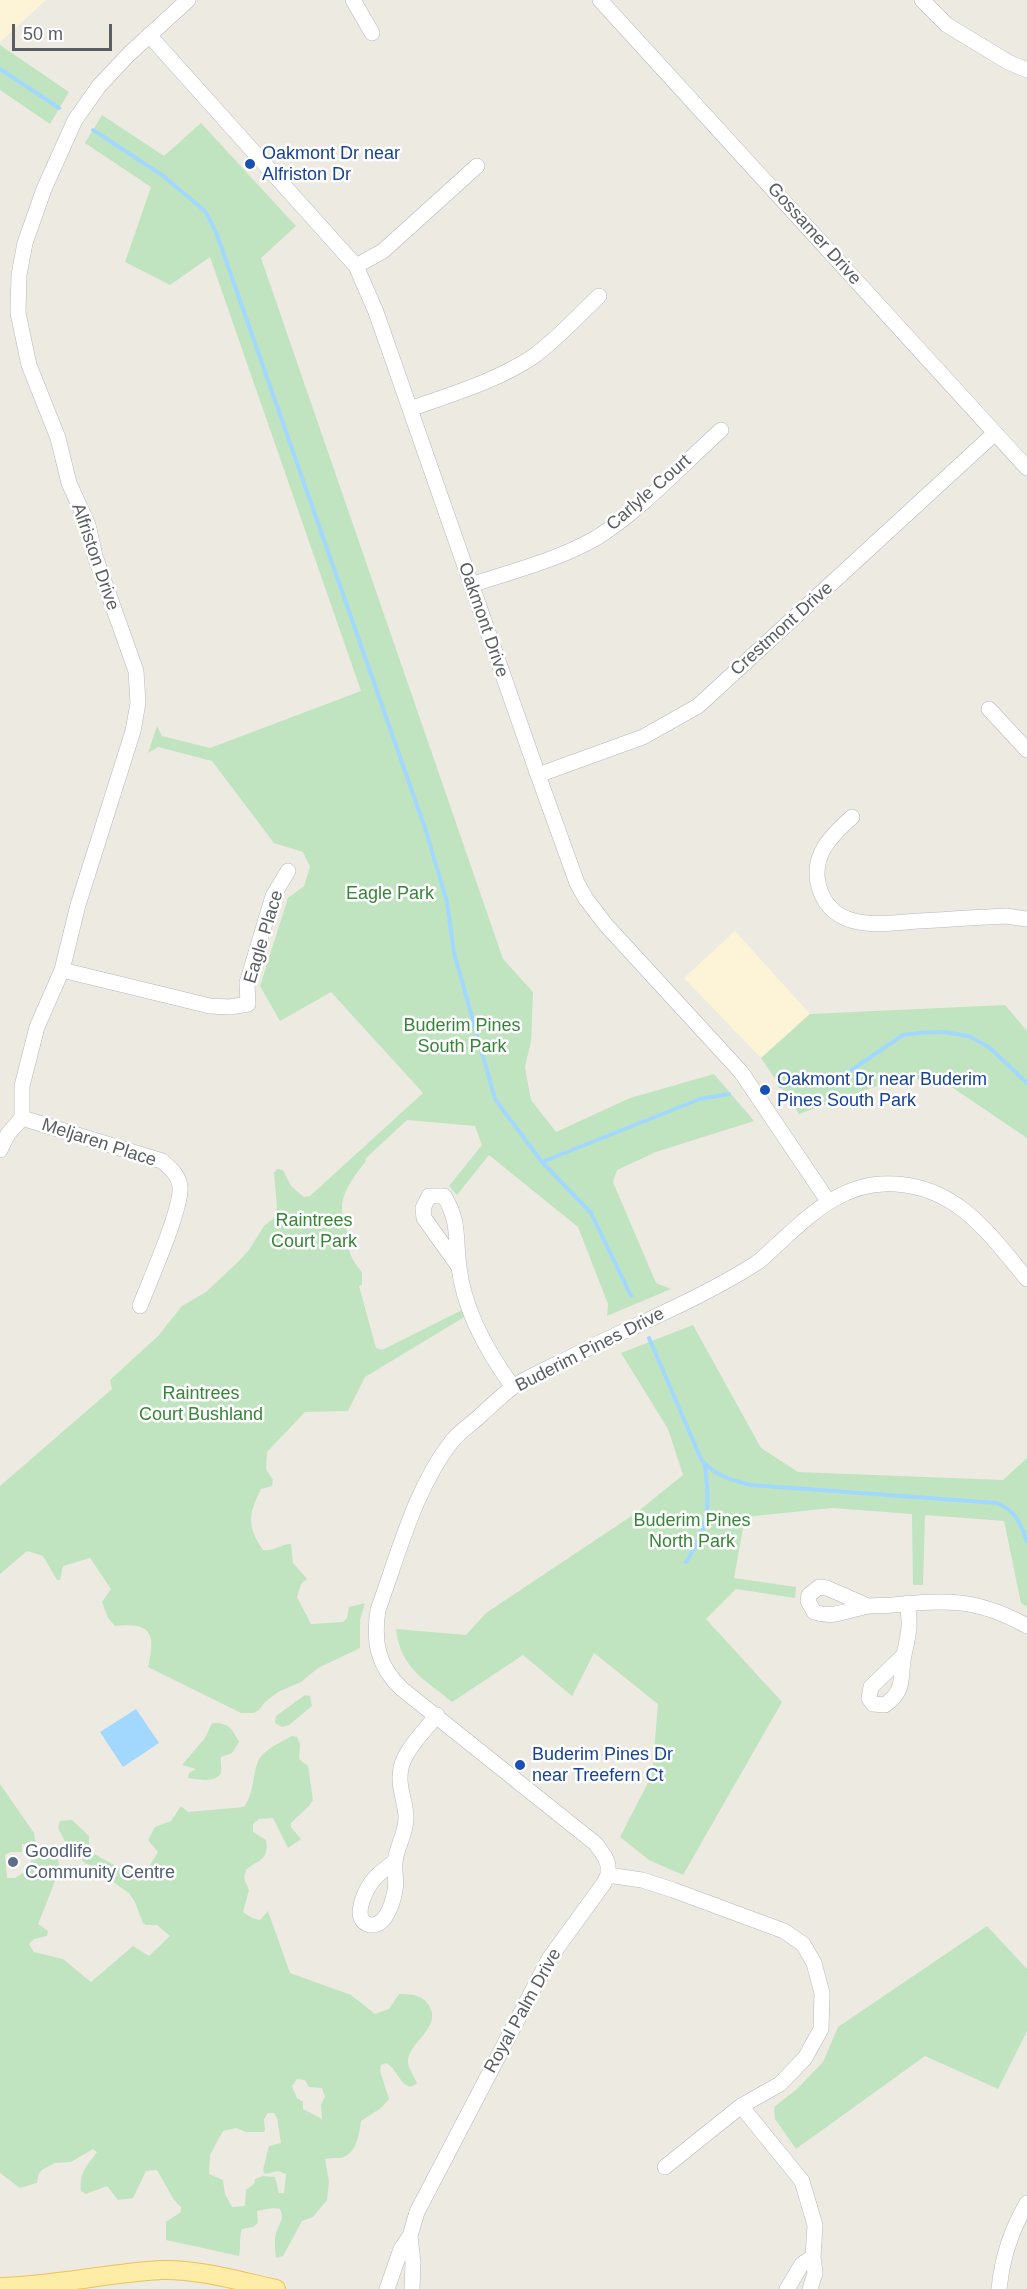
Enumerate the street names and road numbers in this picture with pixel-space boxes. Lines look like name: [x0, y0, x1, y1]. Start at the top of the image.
street label: Gossamer Drive: [762, 178, 866, 290]
street label: Carlyle Court: [602, 450, 696, 536]
street label: Alfriston Drive: [67, 501, 123, 613]
street label: Oakmont Drive: [453, 560, 513, 680]
street label: Crestmont Drive: [726, 577, 838, 681]
street label: Eagle Place: [240, 888, 288, 986]
street label: Meljaren Place: [39, 1114, 159, 1172]
street label: Buderim Pines Drive: [512, 1303, 668, 1397]
street label: Royal Palm Drive: [480, 1945, 566, 2077]

